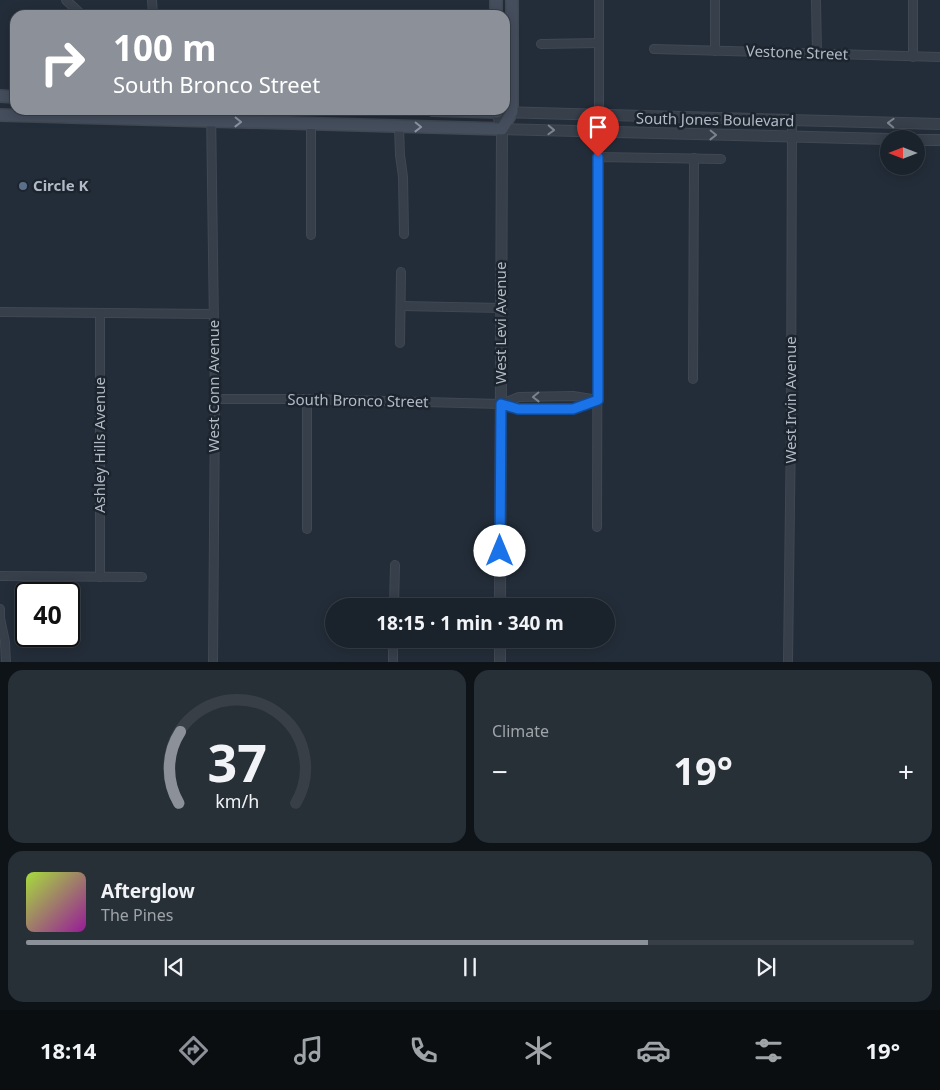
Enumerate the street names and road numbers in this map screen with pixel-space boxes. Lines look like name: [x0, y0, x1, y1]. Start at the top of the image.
street label: Vestone Street: [746, 40, 849, 64]
street label: South Jones Boulevard: [636, 108, 794, 130]
street label: West Levi Avenue: [490, 262, 510, 384]
street label: West Conn Avenue: [203, 320, 223, 452]
street label: West Irvin Avenue: [780, 336, 800, 464]
street label: Ashley Hills Avenue: [89, 377, 109, 513]
street label: South Bronco Street: [287, 389, 429, 411]

